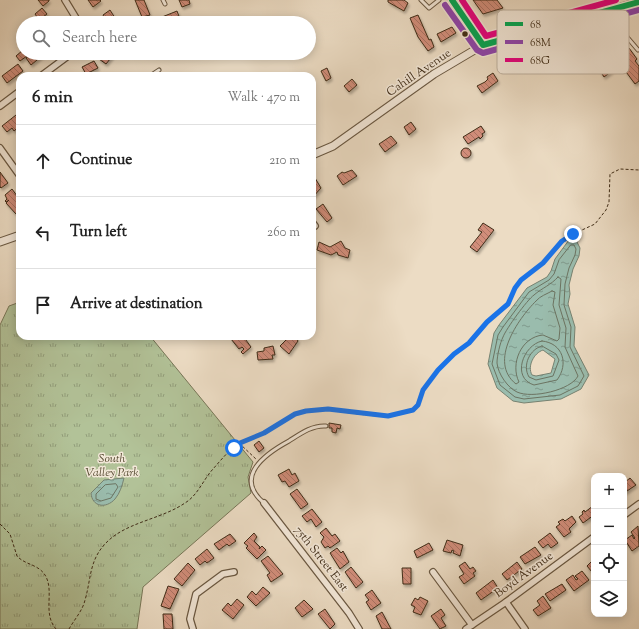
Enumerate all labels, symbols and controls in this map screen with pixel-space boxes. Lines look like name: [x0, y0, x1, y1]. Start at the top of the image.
legend: [497, 10, 629, 74]
search box: [16, 16, 316, 60]
text: 68: [530, 17, 541, 33]
icon: search: [30, 27, 52, 49]
text: Search here: [62, 28, 137, 49]
unlabelled marker: [460, 29, 470, 39]
text: 68M: [530, 35, 551, 51]
street label: Cahill Avenue: [383, 44, 455, 101]
text: 68G: [530, 53, 550, 69]
text: 6 min: [32, 86, 73, 110]
text: Walk · 470 m: [227, 89, 300, 107]
icon: ahead: [32, 150, 54, 172]
text: Continue: [70, 150, 132, 171]
text: 210 m: [269, 152, 300, 170]
icon: left: [32, 222, 54, 244]
text: Turn left: [70, 222, 127, 243]
text: 260 m: [267, 224, 300, 242]
route end: [564, 225, 582, 243]
icon: arrive: [32, 294, 54, 316]
text: Arrive at destination: [70, 294, 203, 315]
route start: [225, 439, 243, 457]
park label: South Valley Park: [85, 450, 139, 482]
map controls: [591, 473, 627, 617]
button: +: [591, 473, 627, 509]
button: −: [591, 509, 627, 545]
street label: 75th Street East: [290, 522, 352, 596]
button: locate: [591, 545, 627, 581]
street label: Boyd Avenue: [491, 547, 558, 603]
button: layers: [591, 581, 627, 617]

